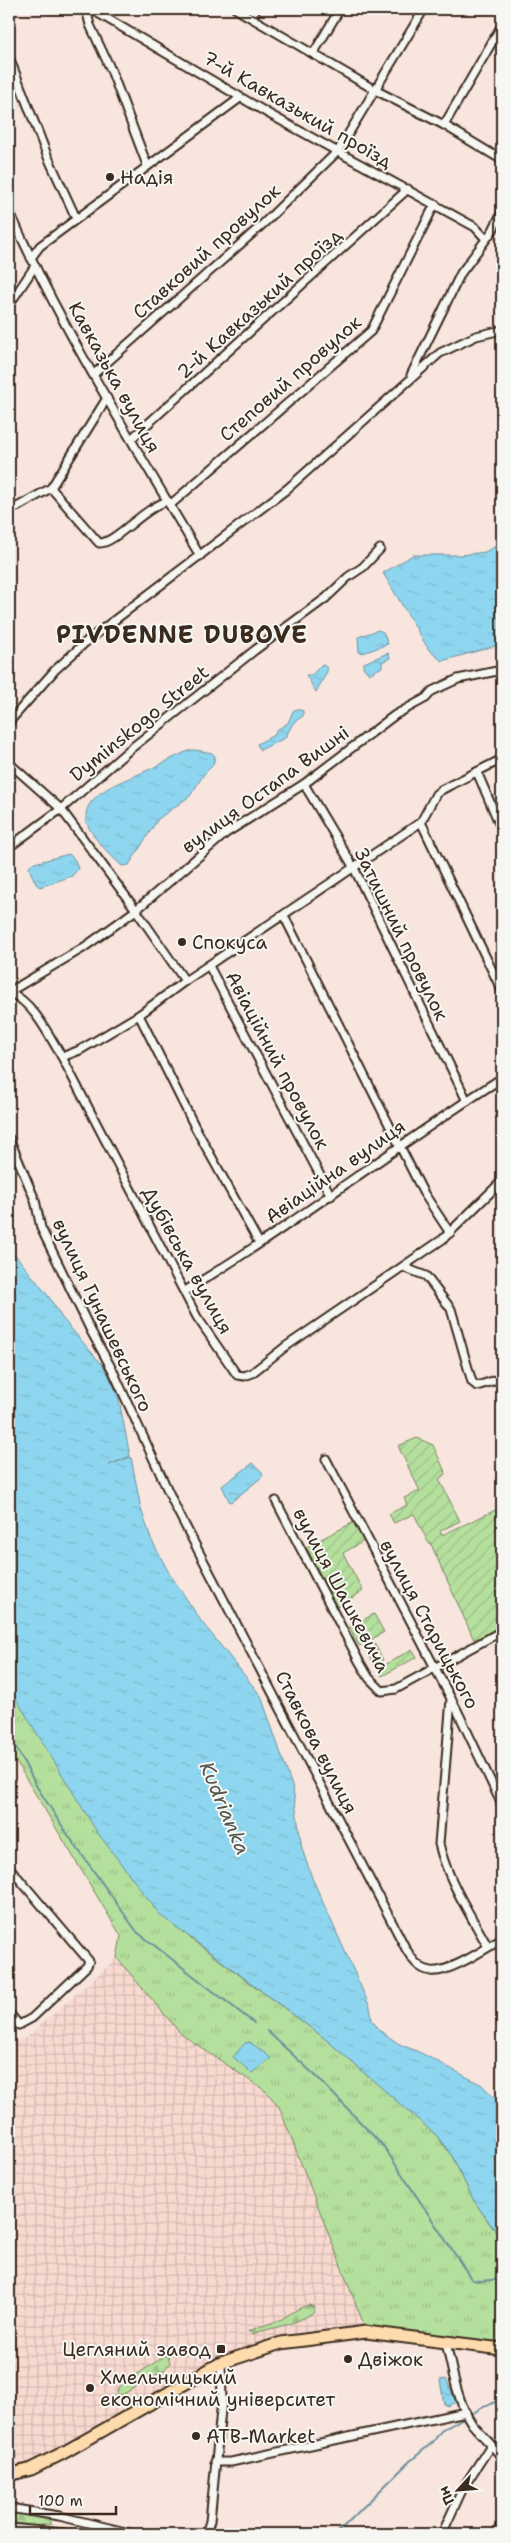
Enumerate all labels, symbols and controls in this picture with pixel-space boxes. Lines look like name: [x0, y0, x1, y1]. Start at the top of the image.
street label: 7-й Кавказький проїзд: [199, 45, 397, 174]
place label: Надія: [120, 165, 173, 190]
marker: Надія: [104, 171, 116, 183]
street label: Ставковий провулок: [127, 178, 285, 324]
street label: 2-й Кавказький проїзд: [171, 222, 347, 384]
street label: Кавказька вулиця: [63, 297, 166, 457]
street label: Степовий провулок: [214, 310, 367, 447]
district label: PIVDENNE DUBOVE: [56, 619, 308, 651]
street label: Dyminskogo Street: [65, 659, 214, 787]
street label: вулиця Остапа Вишні: [176, 720, 354, 859]
street label: Затишний провулок: [349, 844, 454, 1025]
place label: Спокуса: [192, 930, 267, 955]
marker: Спокуса: [176, 936, 188, 948]
street label: Авіаційний провулок: [220, 967, 335, 1154]
street label: Авіаційна вулиця: [260, 1114, 410, 1229]
street label: Дубівська вулиця: [137, 1182, 239, 1338]
street label: вулиця Гунашевського: [47, 1214, 158, 1416]
street label: вулиця Шашкевича: [287, 1503, 396, 1677]
street label: вулиця Старицького: [374, 1535, 485, 1713]
street label: Ставкова вулиця: [270, 1666, 363, 1818]
water label: Kudrianka: [194, 1758, 256, 1858]
place label: Цегляний завод: [62, 2337, 211, 2362]
marker: Цегляний завод: [215, 2343, 227, 2355]
place label: Двіжок: [358, 2347, 423, 2372]
marker: Двіжок: [342, 2353, 354, 2365]
place label: Хмельницький економічний університет: [100, 2365, 335, 2412]
marker: Хмельницький економічний університет: [84, 2382, 96, 2394]
place label: ATB-Market: [206, 2424, 316, 2449]
marker: ATB-Market: [190, 2430, 202, 2442]
north arrow: [434, 2466, 484, 2516]
scale bar: [30, 2483, 116, 2515]
text: Пн: [434, 2483, 458, 2508]
text: 100 m: [38, 2491, 83, 2511]

